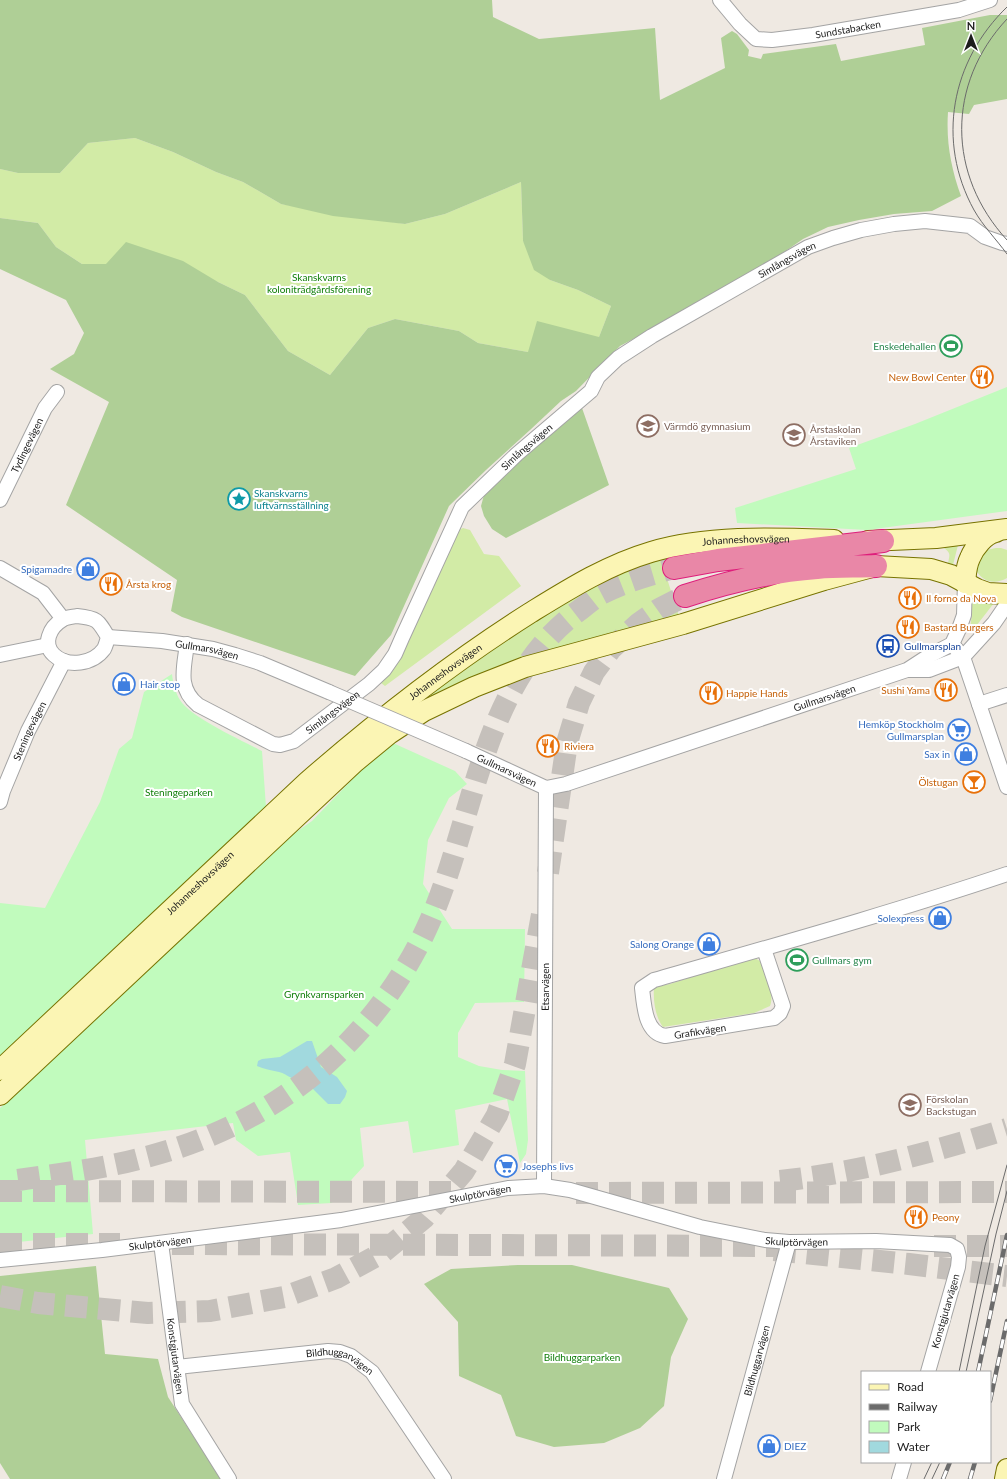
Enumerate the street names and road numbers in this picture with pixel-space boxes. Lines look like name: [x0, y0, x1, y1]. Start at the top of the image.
street label: Sundstabacken: [814, 18, 882, 40]
street label: Simlångsvägen: [756, 239, 817, 280]
street label: Tydingevägen: [8, 416, 45, 475]
street label: Simlångsvägen: [498, 421, 555, 472]
street label: Johanneshovsvägen: [701, 532, 790, 548]
street label: Gullmarsvägen: [174, 637, 240, 662]
street label: Johanneshovsvägen: [406, 641, 484, 702]
street label: Gullmarsvägen: [792, 682, 857, 714]
street label: Simlångsvägen: [303, 688, 362, 736]
street label: Steningevägen: [10, 699, 48, 762]
street label: Gullmarsvägen: [475, 751, 539, 789]
street label: Johanneshovsvägen: [164, 848, 236, 917]
street label: Etsarvägen: [539, 963, 551, 1011]
street label: Grafikvägen: [673, 1021, 727, 1041]
street label: Skulptörvägen: [448, 1182, 511, 1205]
street label: Skulptörvägen: [128, 1233, 192, 1253]
street label: Skulptörvägen: [765, 1234, 828, 1248]
street label: Konstgjutarvägen: [929, 1272, 961, 1350]
street label: Konstgjutarvägen: [165, 1317, 187, 1395]
street label: Bildhuggarvägen: [741, 1324, 772, 1397]
street label: Bildhuggarvägen: [305, 1345, 376, 1377]

